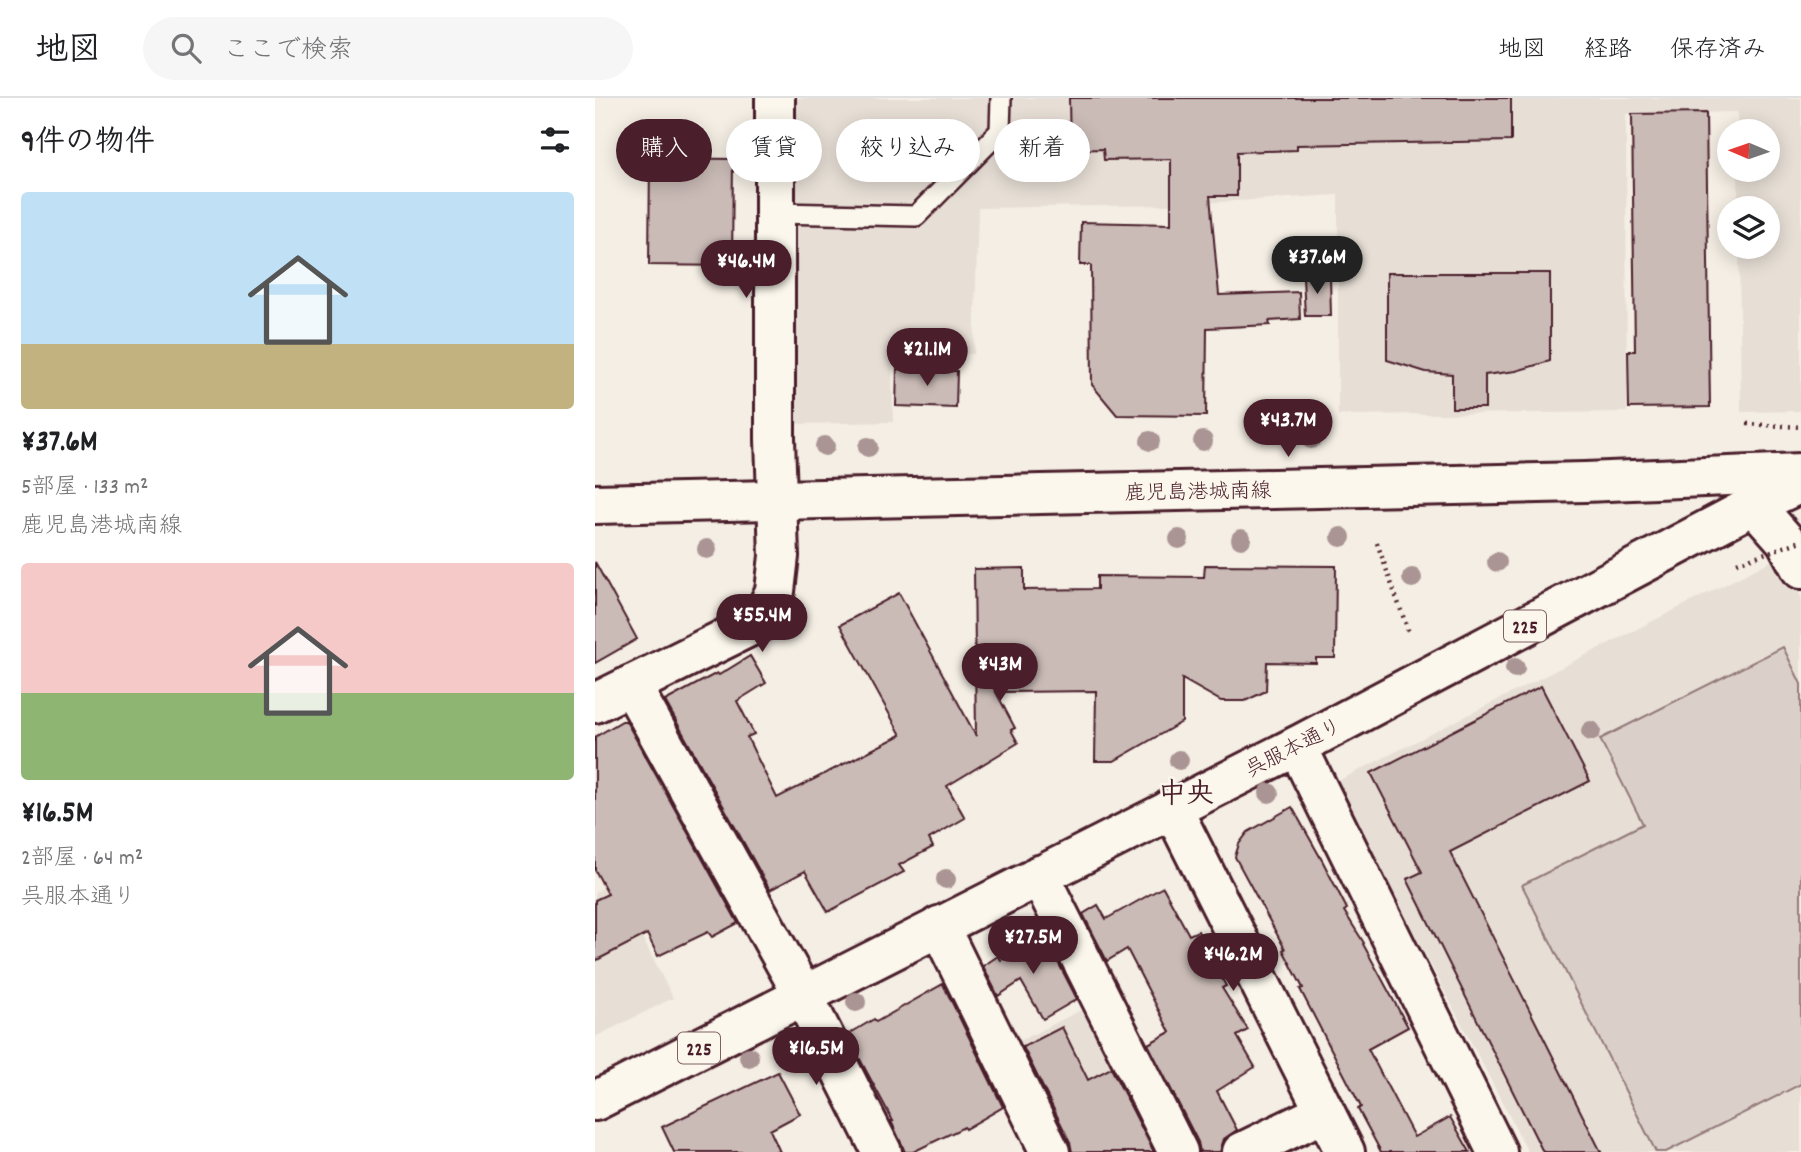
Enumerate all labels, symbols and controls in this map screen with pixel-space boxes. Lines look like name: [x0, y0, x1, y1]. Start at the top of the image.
search box: [143, 17, 633, 80]
text: 地図: [35, 29, 101, 76]
icon: search: [167, 29, 205, 67]
text: ここで検索: [223, 33, 353, 70]
text: 地図: [1498, 34, 1546, 68]
text: 経路: [1584, 34, 1632, 68]
text: 保存済み: [1670, 34, 1766, 68]
chip: 購入: [616, 119, 712, 182]
chip: 賃貸: [726, 119, 822, 182]
chip: 絞り込み: [836, 119, 980, 182]
chip: 新着: [994, 119, 1090, 182]
north arrow: [1717, 119, 1780, 182]
map controls: [1717, 119, 1780, 259]
icon: filters: [536, 121, 574, 159]
text: 9件の物件: [21, 123, 155, 166]
button: layers: [1717, 196, 1780, 259]
pin: ¥37.6M: [1260, 236, 1374, 296]
icon: home: [235, 237, 361, 363]
pin: ¥46.4M: [689, 240, 803, 300]
text: ¥37.6M: [1288, 242, 1346, 275]
text: ¥46.4M: [717, 246, 775, 279]
pin: ¥21.1M: [870, 328, 984, 388]
text: ¥21.1M: [903, 334, 951, 367]
pin: ¥43.7M: [1231, 400, 1345, 459]
text: ¥43.7M: [1260, 405, 1317, 438]
text: ¥37.6M: [21, 423, 98, 466]
text: 5部屋 · 133 m²: [21, 472, 148, 505]
street label: 鹿児島港城南線: [1124, 478, 1272, 510]
text: 鹿児島港城南線: [21, 511, 182, 544]
pin: ¥55.4M: [705, 594, 819, 654]
text: ¥55.4M: [732, 600, 792, 633]
icon: home: [235, 608, 361, 734]
road number: 225: [1504, 610, 1546, 642]
pin: ¥43M: [959, 644, 1041, 703]
text: ¥43M: [978, 649, 1022, 682]
street label: 呉服本通り: [1241, 712, 1348, 787]
district label: 中央: [1158, 777, 1214, 817]
text: ¥16.5M: [21, 794, 93, 837]
text: 2部屋 · 64 m²: [21, 843, 143, 876]
text: 呉服本通り: [21, 882, 136, 915]
pin: ¥27.5M: [976, 916, 1090, 976]
text: ¥27.5M: [1004, 922, 1062, 955]
pin: ¥46.2M: [1176, 934, 1290, 993]
text: ¥46.2M: [1203, 939, 1263, 972]
pin: ¥16.5M: [759, 1028, 873, 1087]
road number: 225: [678, 1032, 720, 1064]
text: ¥16.5M: [788, 1033, 844, 1066]

